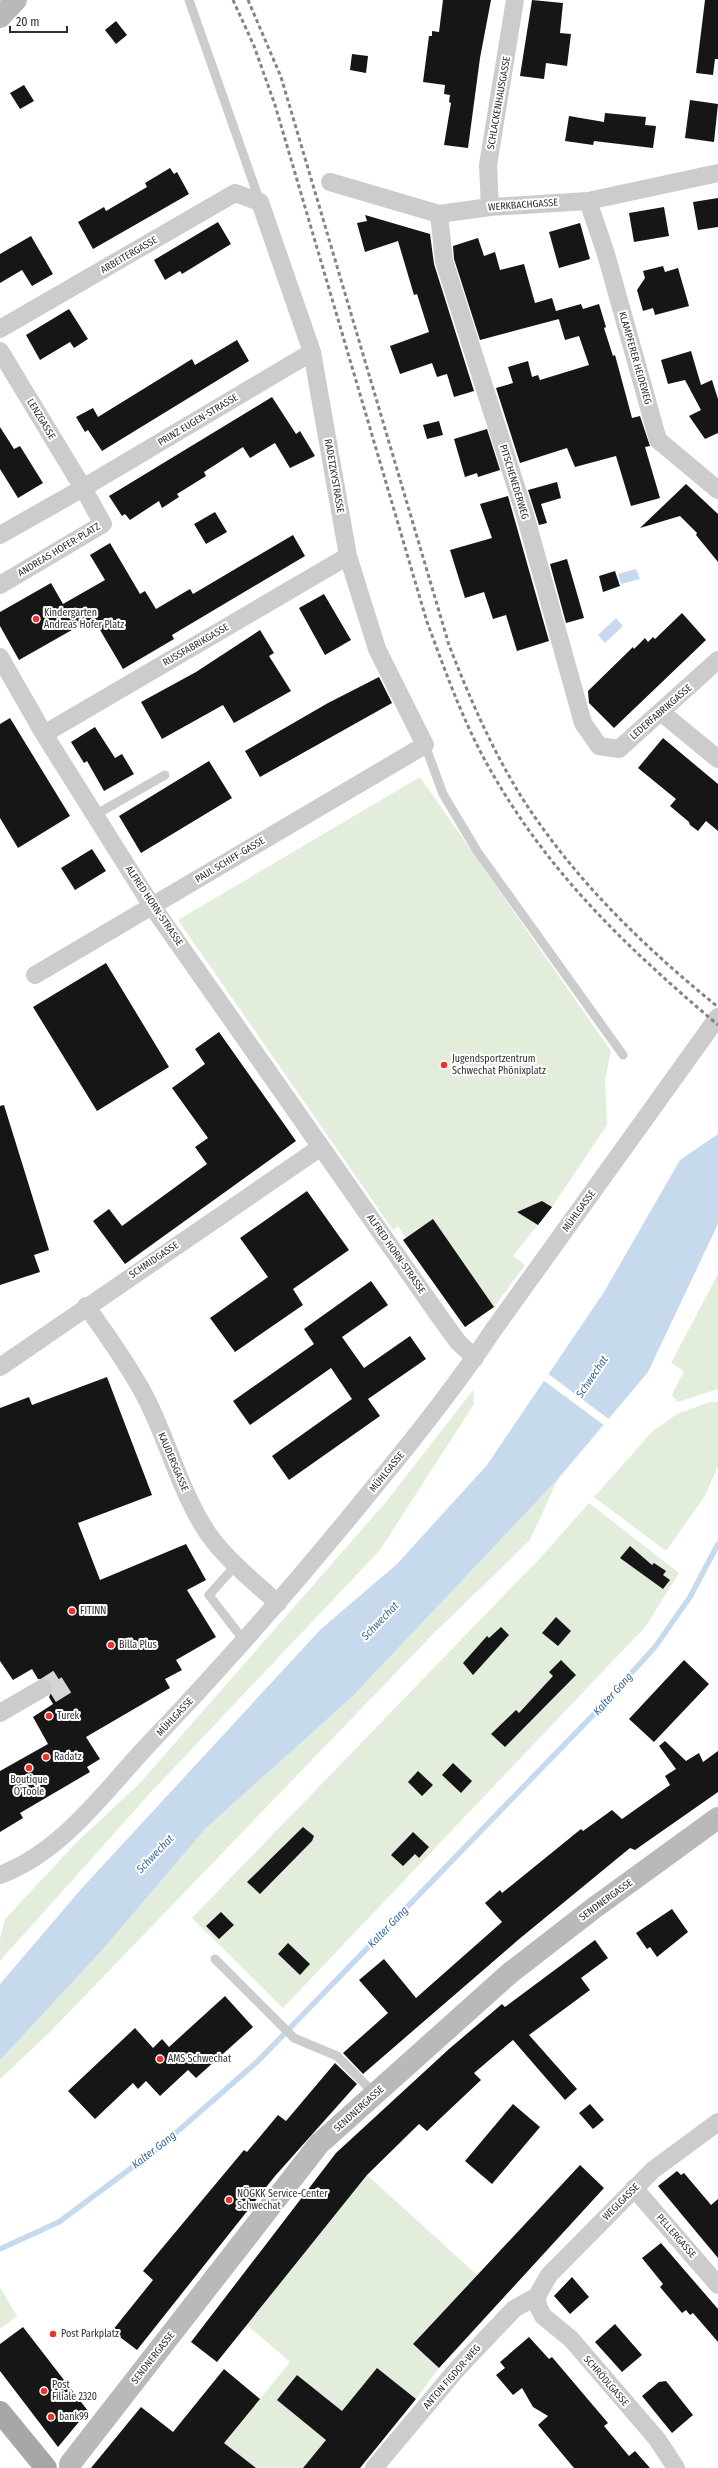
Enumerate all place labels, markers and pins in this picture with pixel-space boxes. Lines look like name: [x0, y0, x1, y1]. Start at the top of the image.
place label: Kindergarten Andreas Hofer Platz: [44, 607, 124, 631]
marker: Kindergarten Andreas Hofer Platz: [31, 614, 41, 624]
place label: Jugendsportzentrum Schwechat Phönixplatz: [452, 1053, 546, 1077]
marker: Jugendsportzentrum Schwechat Phönixplatz: [439, 1060, 449, 1070]
place label: FITINN: [80, 1605, 106, 1617]
marker: FITINN: [67, 1606, 77, 1616]
place label: Billa Plus: [119, 1639, 157, 1651]
marker: Billa Plus: [106, 1640, 116, 1650]
place label: Turek: [57, 1710, 80, 1722]
marker: Turek: [44, 1711, 54, 1721]
place label: Radatz: [54, 1751, 82, 1763]
marker: Radatz: [41, 1752, 51, 1762]
marker: Boutique O'Toole: [24, 1763, 34, 1773]
place label: Boutique O'Toole: [10, 1774, 48, 1798]
place label: AMS Schwechat: [168, 2053, 232, 2065]
marker: AMS Schwechat: [155, 2054, 165, 2064]
place label: NÖGKK Service-Center Schwechat: [237, 2187, 328, 2212]
marker: NÖGKK Service-Center Schwechat: [224, 2195, 234, 2205]
place label: Post Parkplatz: [61, 2328, 119, 2340]
marker: Post Parkplatz: [48, 2329, 58, 2339]
place label: Post Filiale 2320: [52, 2379, 97, 2403]
marker: Post Filiale 2320: [39, 2386, 49, 2396]
place label: bank99: [59, 2411, 89, 2423]
marker: bank99: [46, 2412, 56, 2422]

